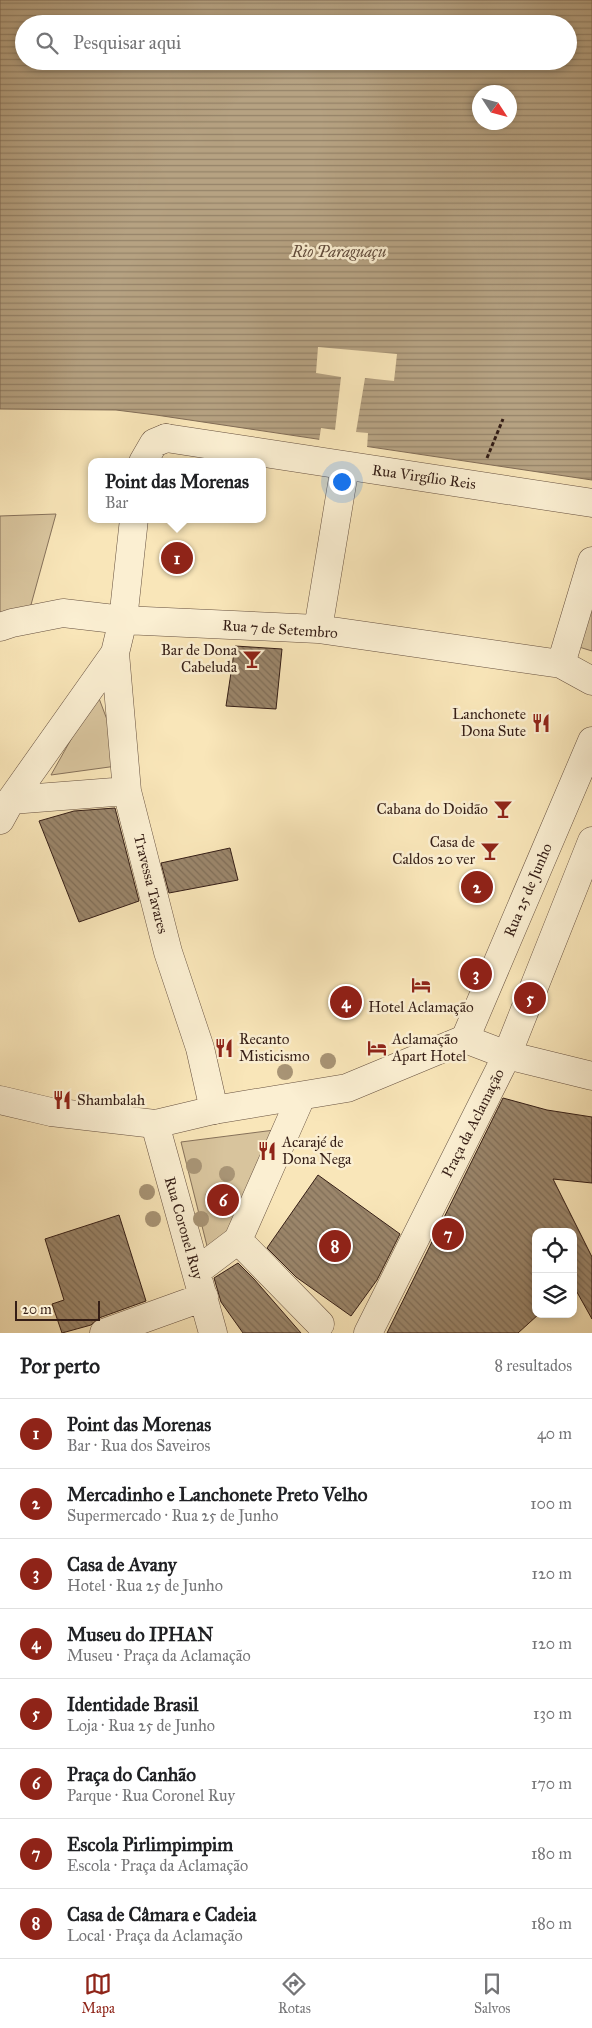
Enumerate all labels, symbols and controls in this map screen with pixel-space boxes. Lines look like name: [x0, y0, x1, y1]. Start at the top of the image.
search box: [15, 15, 577, 70]
icon: search: [33, 29, 61, 57]
text: Pesquisar aqui: [73, 31, 181, 54]
north arrow: [472, 85, 517, 130]
water label: Rio Paraguaçu: [291, 242, 386, 261]
popup: [88, 458, 266, 523]
street label: Rua Virgílio Reis: [371, 461, 477, 493]
your location: [329, 469, 355, 495]
text: Point das Morenas: [105, 470, 249, 493]
text: Bar: [105, 493, 128, 512]
pin: 1: [161, 539, 193, 577]
street label: Rua 7 de Setembro: [222, 616, 339, 642]
place label: Bar de Dona Cabeluda: [161, 641, 238, 676]
bar icon: Bar de Dona Cabeluda: [241, 648, 263, 670]
place label: Lanchonete Dona Sute: [452, 705, 526, 740]
restaurant icon: Lanchonete Dona Sute: [530, 712, 552, 734]
bar icon: Cabana do Doidão: [492, 798, 514, 820]
place label: Cabana do Doidão: [377, 800, 488, 818]
street label: Travessa Tavares: [130, 832, 172, 936]
place label: Casa de Caldos 20 ver: [392, 833, 475, 868]
bar icon: Casa de Caldos 20 ver: [479, 840, 501, 862]
street label: Rua 25 de Junho: [500, 840, 557, 940]
pin: 2: [461, 868, 493, 906]
pin: 3: [460, 955, 492, 993]
hotel icon: Hotel Aclamação: [410, 974, 432, 996]
pin: 5: [514, 979, 546, 1017]
pin: 4: [330, 983, 362, 1021]
place label: Hotel Aclamação: [368, 998, 474, 1016]
place label: Recanto Misticismo: [239, 1030, 310, 1065]
place label: Aclamação Apart Hotel: [391, 1030, 467, 1065]
restaurant icon: Recanto Misticismo: [213, 1037, 235, 1059]
hotel icon: Aclamação Apart Hotel: [366, 1037, 388, 1059]
street label: Praça da Aclamação: [438, 1065, 508, 1180]
restaurant icon: Shambalah: [51, 1089, 73, 1111]
place label: Shambalah: [77, 1091, 146, 1109]
place label: Acarajé de Dona Nega: [281, 1133, 352, 1168]
restaurant icon: Acarajé de Dona Nega: [256, 1140, 278, 1162]
street label: Rua Coronel Ruy: [161, 1175, 208, 1282]
pin: 6: [207, 1181, 239, 1219]
pin: 7: [432, 1215, 464, 1253]
pin: 8: [319, 1227, 351, 1265]
map controls: [532, 1228, 577, 1318]
button: locate: [532, 1228, 577, 1273]
button: layers: [532, 1273, 577, 1318]
scale bar: [15, 1298, 100, 1321]
text: 20 m: [22, 1301, 52, 1318]
text: Por perto: [20, 1353, 100, 1379]
text: 8 resultados: [494, 1356, 572, 1375]
text: Point das Morenas: [67, 1413, 211, 1436]
text: 1: [33, 1424, 39, 1443]
text: 40 m: [537, 1424, 572, 1443]
text: Bar · Rua dos Saveiros: [67, 1436, 210, 1455]
text: Mercadinho e Lanchonete Preto Velho: [67, 1483, 368, 1506]
text: 2: [32, 1494, 40, 1513]
text: 100 m: [530, 1494, 572, 1513]
text: Supermercado · Rua 25 de Junho: [67, 1506, 278, 1525]
text: Casa de Avany: [67, 1553, 177, 1576]
text: 3: [33, 1564, 39, 1583]
text: 120 m: [532, 1564, 572, 1583]
text: Hotel · Rua 25 de Junho: [67, 1576, 223, 1595]
text: Museu do IPHAN: [67, 1623, 213, 1646]
text: 4: [32, 1634, 40, 1653]
text: 120 m: [532, 1634, 572, 1653]
text: Museu · Praça da Aclamação: [67, 1646, 251, 1665]
text: Identidade Brasil: [67, 1693, 198, 1716]
text: 5: [32, 1704, 40, 1723]
text: 130 m: [533, 1704, 572, 1723]
text: Loja · Rua 25 de Junho: [67, 1716, 215, 1735]
text: Praça do Canhão: [67, 1763, 196, 1786]
text: 6: [32, 1774, 40, 1793]
text: 170 m: [531, 1774, 572, 1793]
text: Parque · Rua Coronel Ruy: [67, 1786, 235, 1805]
text: Escola Pirlimpimpim: [67, 1833, 233, 1856]
text: 7: [32, 1844, 40, 1863]
text: 180 m: [531, 1844, 572, 1863]
text: Escola · Praça da Aclamação: [67, 1856, 248, 1875]
text: Casa de Câmara e Cadeia: [67, 1903, 256, 1926]
text: 8: [32, 1914, 40, 1933]
text: 180 m: [531, 1914, 572, 1933]
text: Local · Praça da Aclamação: [67, 1926, 243, 1945]
tab: Mapa: [82, 1970, 115, 2017]
tab: Rotas: [278, 1970, 311, 2017]
tab: Salvos: [474, 1970, 510, 2017]

